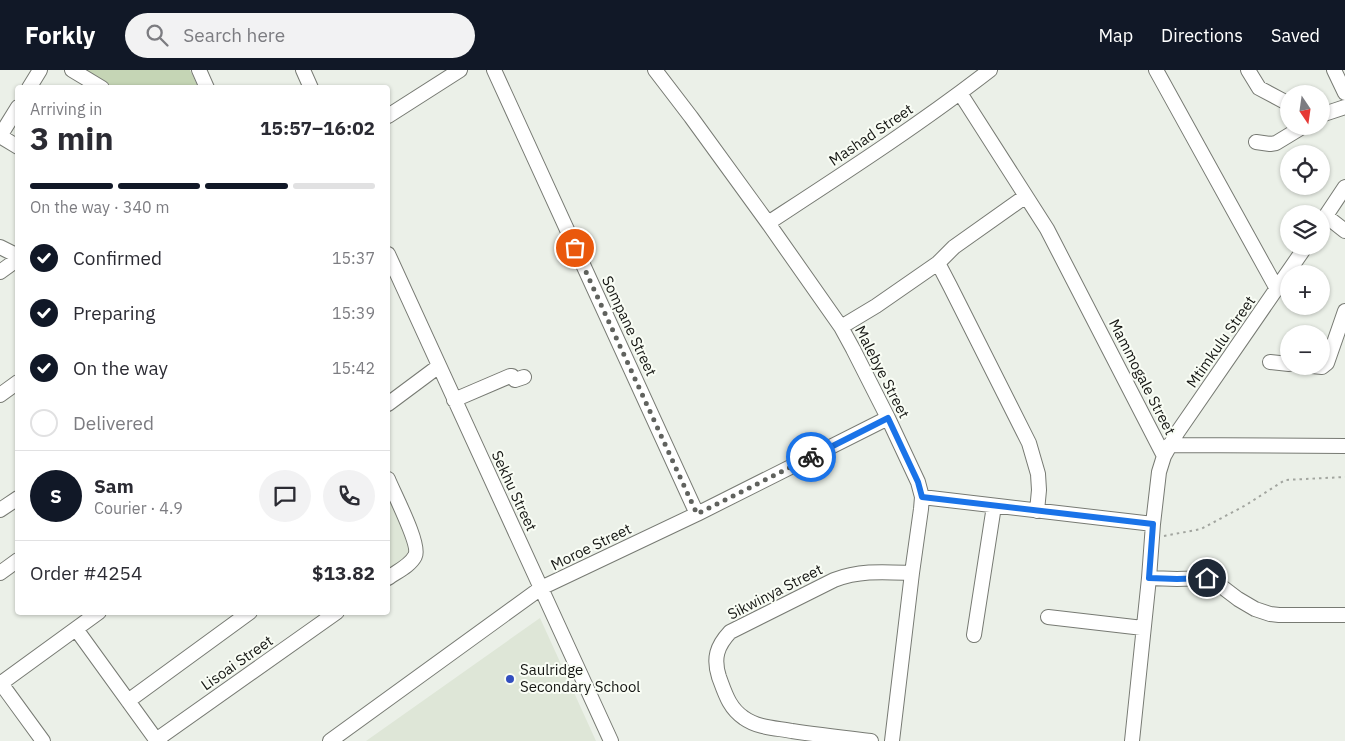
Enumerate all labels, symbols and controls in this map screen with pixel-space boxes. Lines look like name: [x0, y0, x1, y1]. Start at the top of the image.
search box: [125, 13, 475, 58]
text: Forkly: [25, 19, 95, 51]
icon: search: [143, 21, 171, 49]
text: Search here: [183, 23, 285, 47]
text: Map: [1098, 24, 1133, 47]
text: Directions: [1161, 24, 1243, 47]
text: Saved: [1271, 24, 1320, 47]
north arrow: [1280, 85, 1330, 135]
map controls: [1280, 85, 1330, 375]
text: Arriving in: [30, 99, 102, 119]
street label: Mashad Street: [825, 99, 916, 170]
text: 15:57–16:02: [260, 116, 375, 140]
text: 3 min: [30, 117, 114, 159]
button: locate: [1280, 145, 1330, 195]
text: On the way · 340 m: [30, 197, 169, 217]
button: layers: [1280, 205, 1330, 255]
pin: [554, 227, 596, 269]
icon: bag: [561, 234, 589, 262]
icon: check: [30, 244, 58, 272]
text: Confirmed: [73, 246, 162, 270]
text: 15:37: [332, 248, 375, 268]
button: +: [1280, 265, 1330, 315]
street label: Sompane Street: [598, 273, 661, 379]
street label: Mtimkulu Street: [1182, 292, 1259, 391]
icon: check: [30, 299, 58, 327]
text: Preparing: [73, 301, 155, 325]
text: 15:39: [332, 303, 375, 323]
street label: Mammogale Street: [1105, 316, 1180, 438]
street label: Malebye Street: [851, 322, 914, 421]
button: −: [1280, 325, 1330, 375]
icon: check: [30, 354, 58, 382]
text: On the way: [73, 356, 168, 380]
text: 15:42: [332, 358, 375, 378]
text: Delivered: [73, 411, 154, 435]
courier: [786, 432, 836, 482]
icon: bike: [797, 443, 825, 471]
street label: Sekhu Street: [488, 448, 541, 534]
button: chat: [259, 470, 311, 522]
button: phone: [323, 470, 375, 522]
text: Sam: [94, 474, 134, 498]
text: S: [50, 484, 62, 508]
text: Courier · 4.9: [94, 498, 183, 518]
street label: Moroe Street: [547, 519, 634, 574]
pin: [1186, 557, 1228, 599]
street label: Sikwinya Street: [724, 559, 825, 624]
text: Order #4254: [30, 561, 142, 585]
text: $13.82: [312, 561, 375, 585]
icon: home: [1193, 564, 1221, 592]
street label: Lisoai Street: [197, 631, 276, 694]
place label: Saulridge Secondary School: [520, 660, 640, 696]
marker: Saulridge Secondary School: [504, 673, 516, 685]

